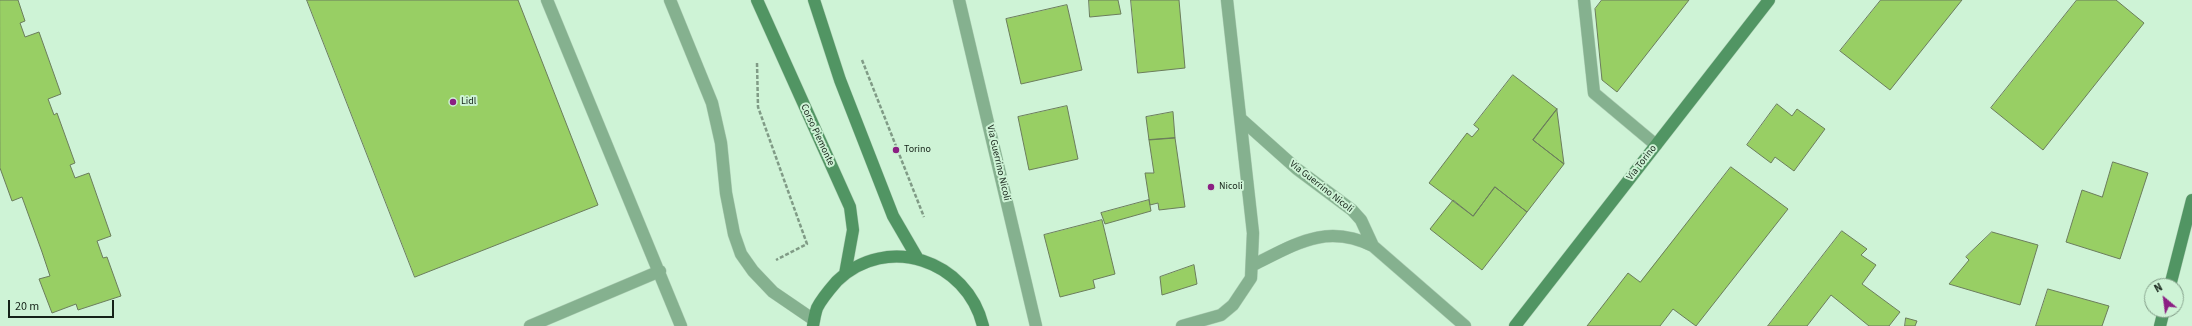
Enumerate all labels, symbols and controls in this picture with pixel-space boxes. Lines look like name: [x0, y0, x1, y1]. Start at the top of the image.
place label: Lidl: [461, 96, 476, 108]
marker: Lidl: [448, 97, 458, 107]
street label: Corso Piemonte: [797, 102, 837, 168]
street label: Via Guerrino Nicoli: [983, 124, 1013, 202]
street label: Via Torino: [1624, 143, 1660, 183]
place label: Torino: [904, 144, 931, 156]
marker: Torino: [891, 145, 901, 155]
street label: Via Guerrino Nicoli: [1287, 159, 1355, 215]
place label: Nicoli: [1219, 181, 1243, 193]
marker: Nicoli: [1206, 182, 1216, 192]
north arrow: [2144, 278, 2184, 318]
text: N: [2152, 280, 2165, 296]
scale bar: [10, 292, 116, 318]
text: 20 m: [15, 298, 39, 315]

